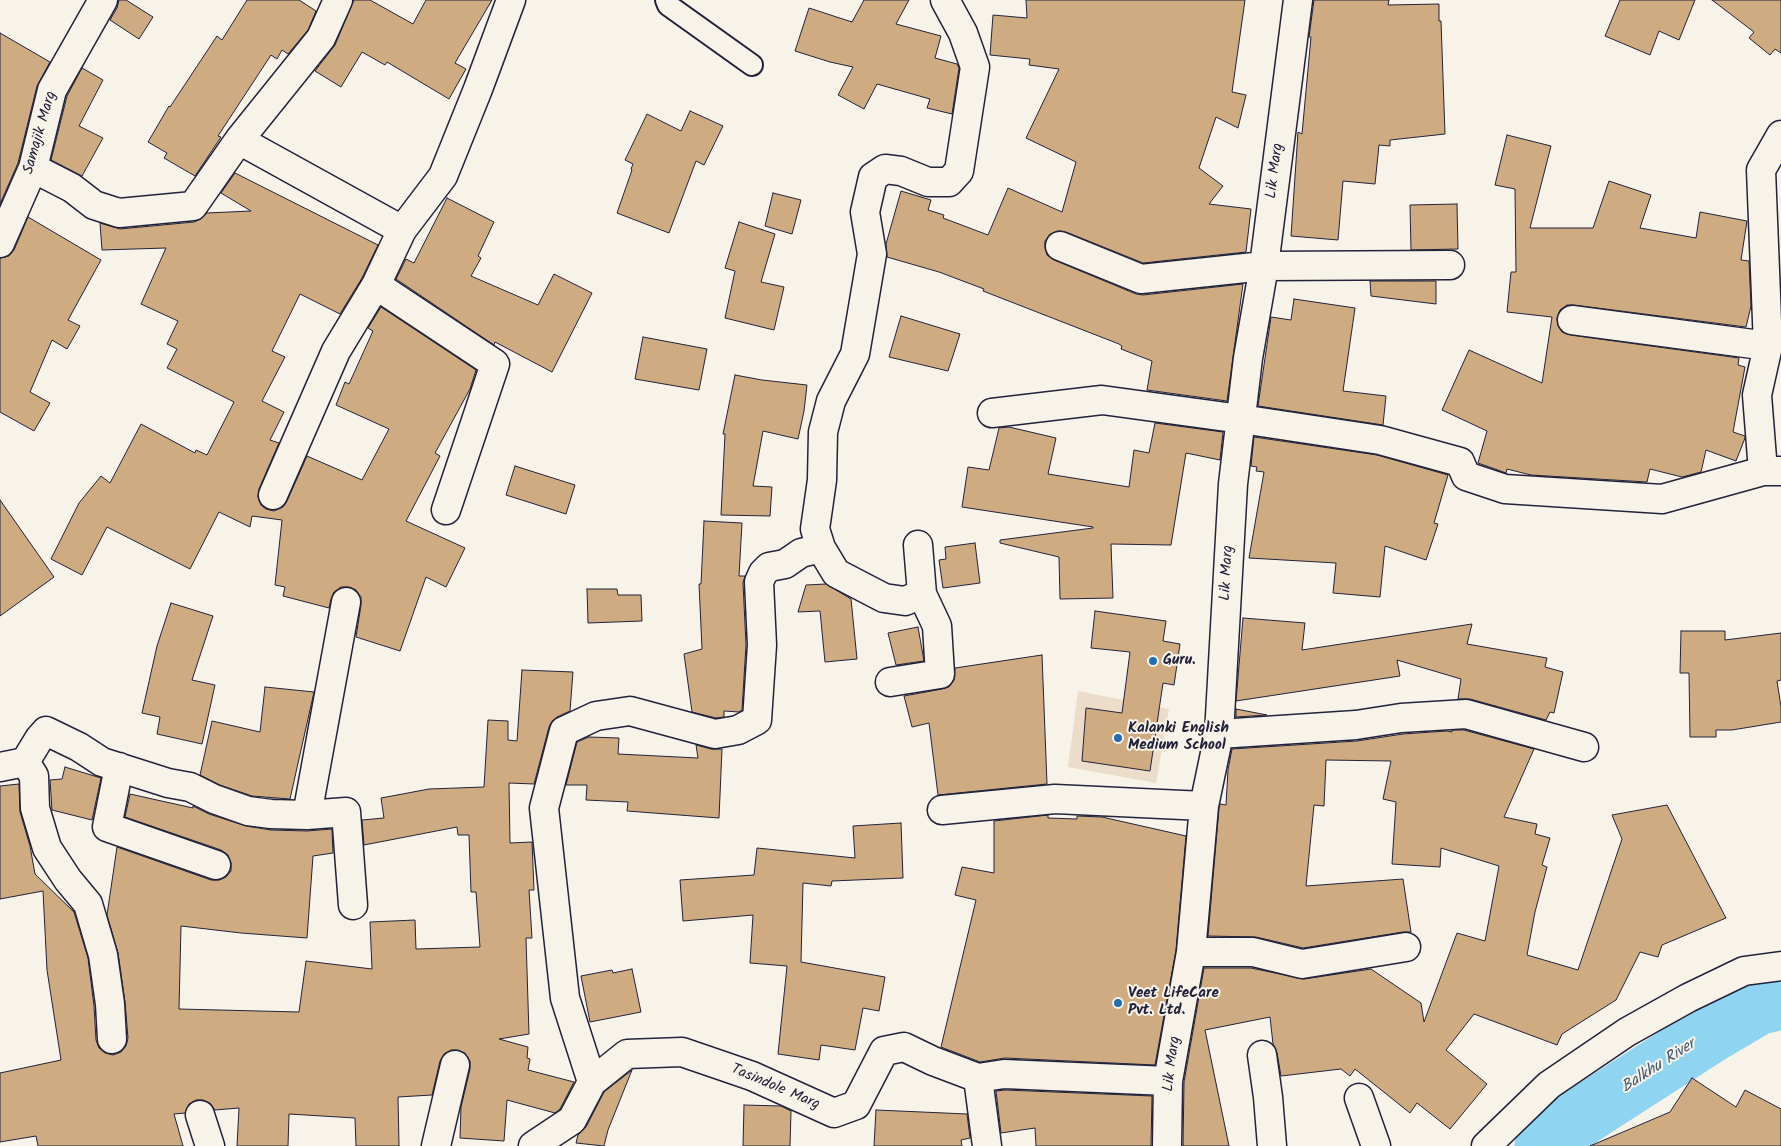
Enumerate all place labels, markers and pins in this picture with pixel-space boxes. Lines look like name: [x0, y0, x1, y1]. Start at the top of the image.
place label: Guru.: [1163, 652, 1196, 670]
marker: Guru.: [1147, 655, 1159, 667]
place label: Kalanki English Medium School: [1128, 720, 1229, 755]
marker: Kalanki English Medium School: [1112, 732, 1124, 744]
place label: Veet LifeCare Pvt. Ltd.: [1128, 985, 1219, 1020]
marker: Veet LifeCare Pvt. Ltd.: [1112, 997, 1124, 1009]

